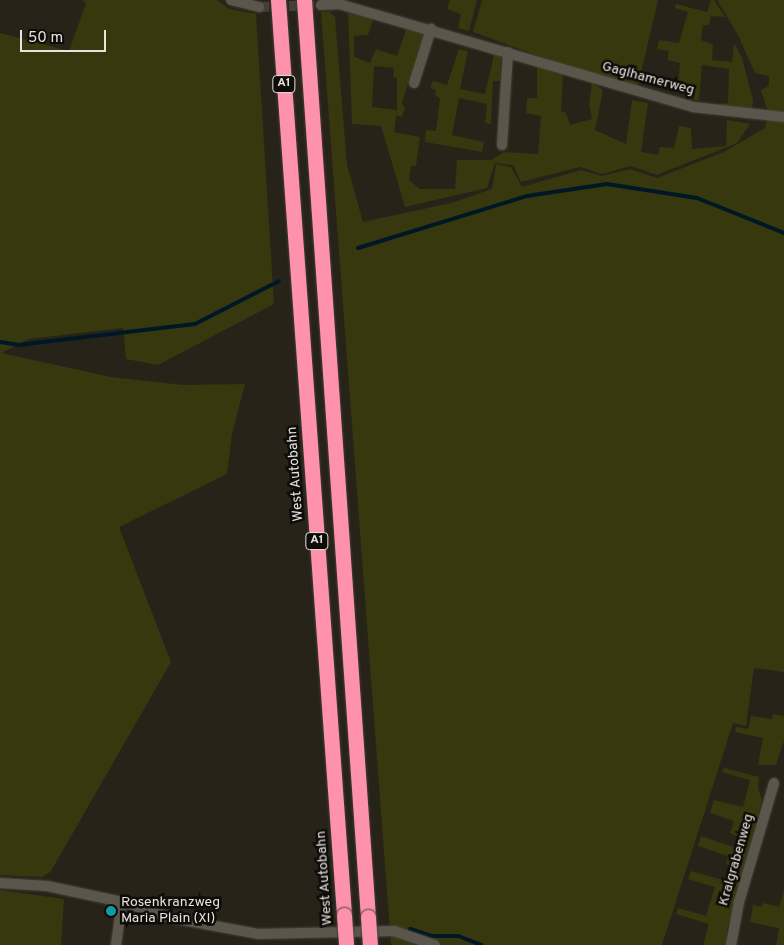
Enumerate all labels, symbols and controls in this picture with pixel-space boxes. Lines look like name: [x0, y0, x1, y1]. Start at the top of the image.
scale bar: [22, 20, 109, 52]
text: 50 m: [28, 29, 63, 48]
street label: Gaglhamerweg: [600, 59, 696, 99]
road number: A1: [272, 74, 296, 94]
street label: West Autobahn: [284, 426, 308, 522]
road number: A1: [304, 532, 330, 550]
street label: Kralgrabenweg: [716, 812, 758, 908]
street label: West Autobahn: [313, 830, 337, 926]
place label: Rosenkranzweg Maria Plain (XI): [121, 895, 220, 928]
marker: Rosenkranzweg Maria Plain (XI): [105, 905, 117, 917]

